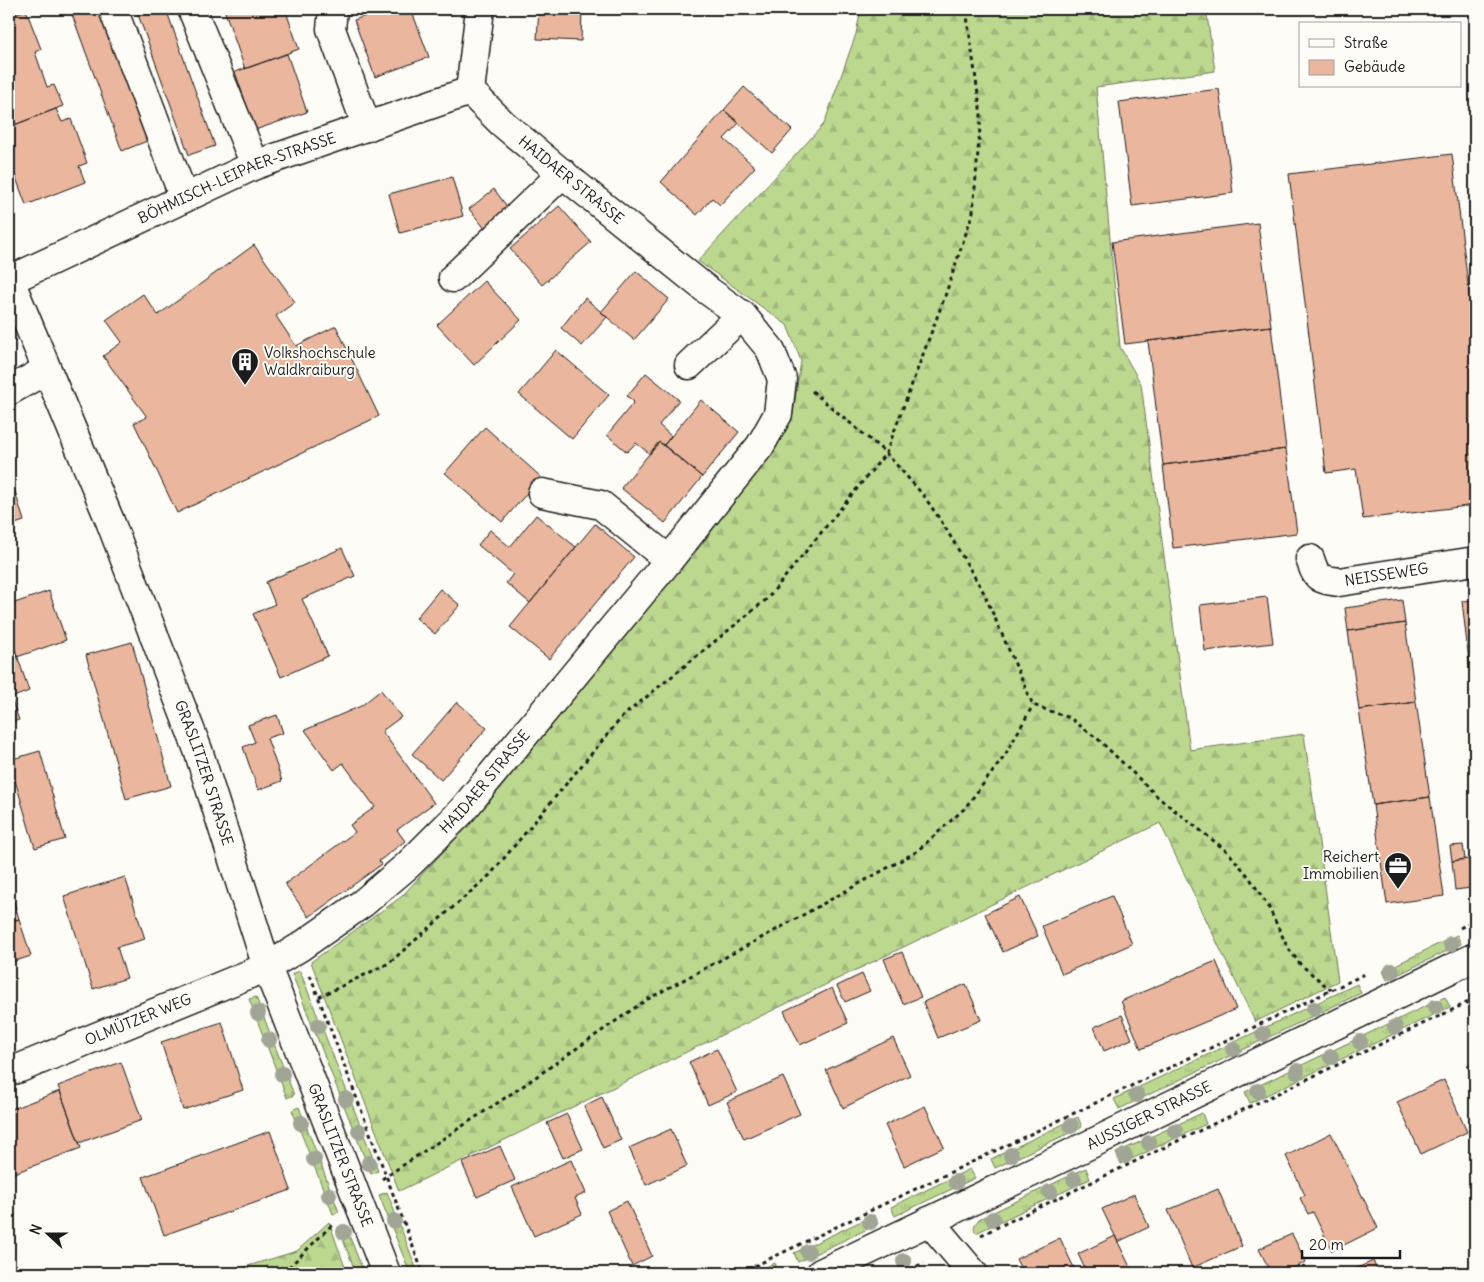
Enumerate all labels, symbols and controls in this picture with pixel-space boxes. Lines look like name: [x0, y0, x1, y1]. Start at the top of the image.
legend: [1299, 22, 1462, 88]
text: Straße: [1344, 33, 1388, 52]
text: Gebäude: [1344, 57, 1405, 76]
street label: BÖHMISCH-LEIPAER-STRASSE: [135, 128, 338, 228]
street label: HAIDAER STRASSE: [515, 131, 628, 228]
place label: Volkshochschule Waldkraiburg: [264, 343, 376, 379]
building icon: Volkshochschule Waldkraiburg: [230, 347, 260, 386]
street label: NEISSEWEG: [1343, 558, 1430, 590]
street label: GRASLITZER STRASSE: [171, 697, 238, 848]
street label: HAIDAER STRASSE: [435, 726, 534, 837]
place label: Reichert Immobilien: [1303, 847, 1379, 883]
office icon: Reichert Immobilien: [1383, 851, 1413, 890]
street label: OLMÜTZER WEG: [82, 989, 194, 1050]
street label: AUSSIGER STRASSE: [1083, 1077, 1215, 1154]
street label: GRASLITZER STRASSE: [304, 1080, 377, 1230]
north arrow: [22, 1210, 72, 1260]
text: N: [26, 1222, 46, 1237]
scale bar: [1302, 1227, 1399, 1259]
text: 20 m: [1309, 1235, 1344, 1254]

